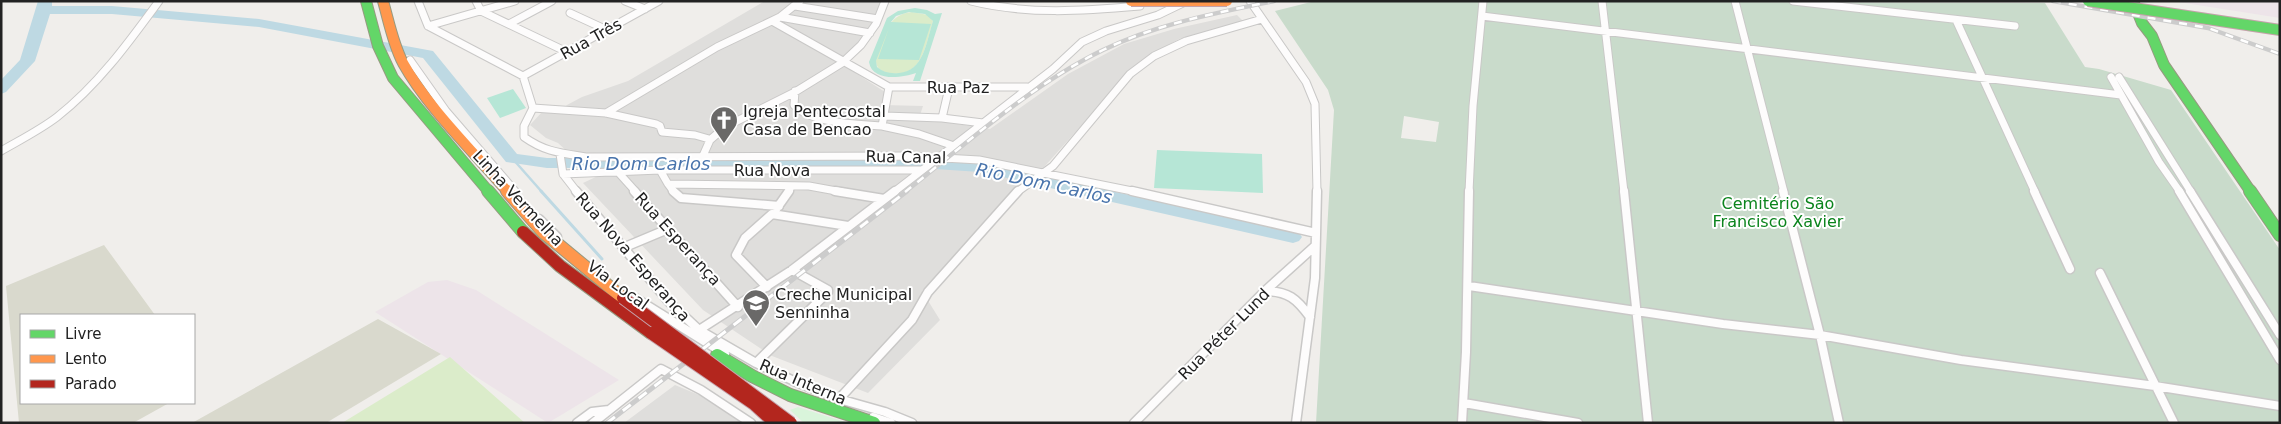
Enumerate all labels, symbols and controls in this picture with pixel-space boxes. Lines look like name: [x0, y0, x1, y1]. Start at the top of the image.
street label: Rua Três: [557, 14, 625, 64]
street label: Rua Paz: [927, 78, 989, 97]
place label: Igreja Pentecostal Casa de Bencao: [743, 102, 886, 139]
church icon: Igreja Pentecostal Casa de Bencao: [709, 105, 739, 144]
street label: Linha Vermelha: [469, 146, 567, 250]
street label: Rua Canal: [865, 147, 947, 167]
water label: Rio Dom Carlos: [572, 153, 710, 174]
water label: Rio Dom Carlos: [974, 158, 1114, 208]
street label: Rua Nova: [734, 161, 810, 180]
street label: Rua Nova Esperança: [572, 188, 694, 326]
street label: Rua Esperança: [631, 188, 725, 290]
park label: Cemitério São Francisco Xavier: [1713, 194, 1844, 231]
street label: Via Local: [584, 256, 652, 314]
street label: Rua Péter Lund: [1174, 284, 1274, 384]
place label: Creche Municipal Senninha: [775, 285, 912, 322]
school or university icon: Creche Municipal Senninha: [741, 288, 771, 327]
legend: [20, 314, 195, 404]
text: Livre: [65, 325, 101, 343]
text: Lento: [65, 350, 107, 368]
street label: Rua Interna: [757, 355, 849, 409]
text: Parado: [65, 375, 117, 393]

